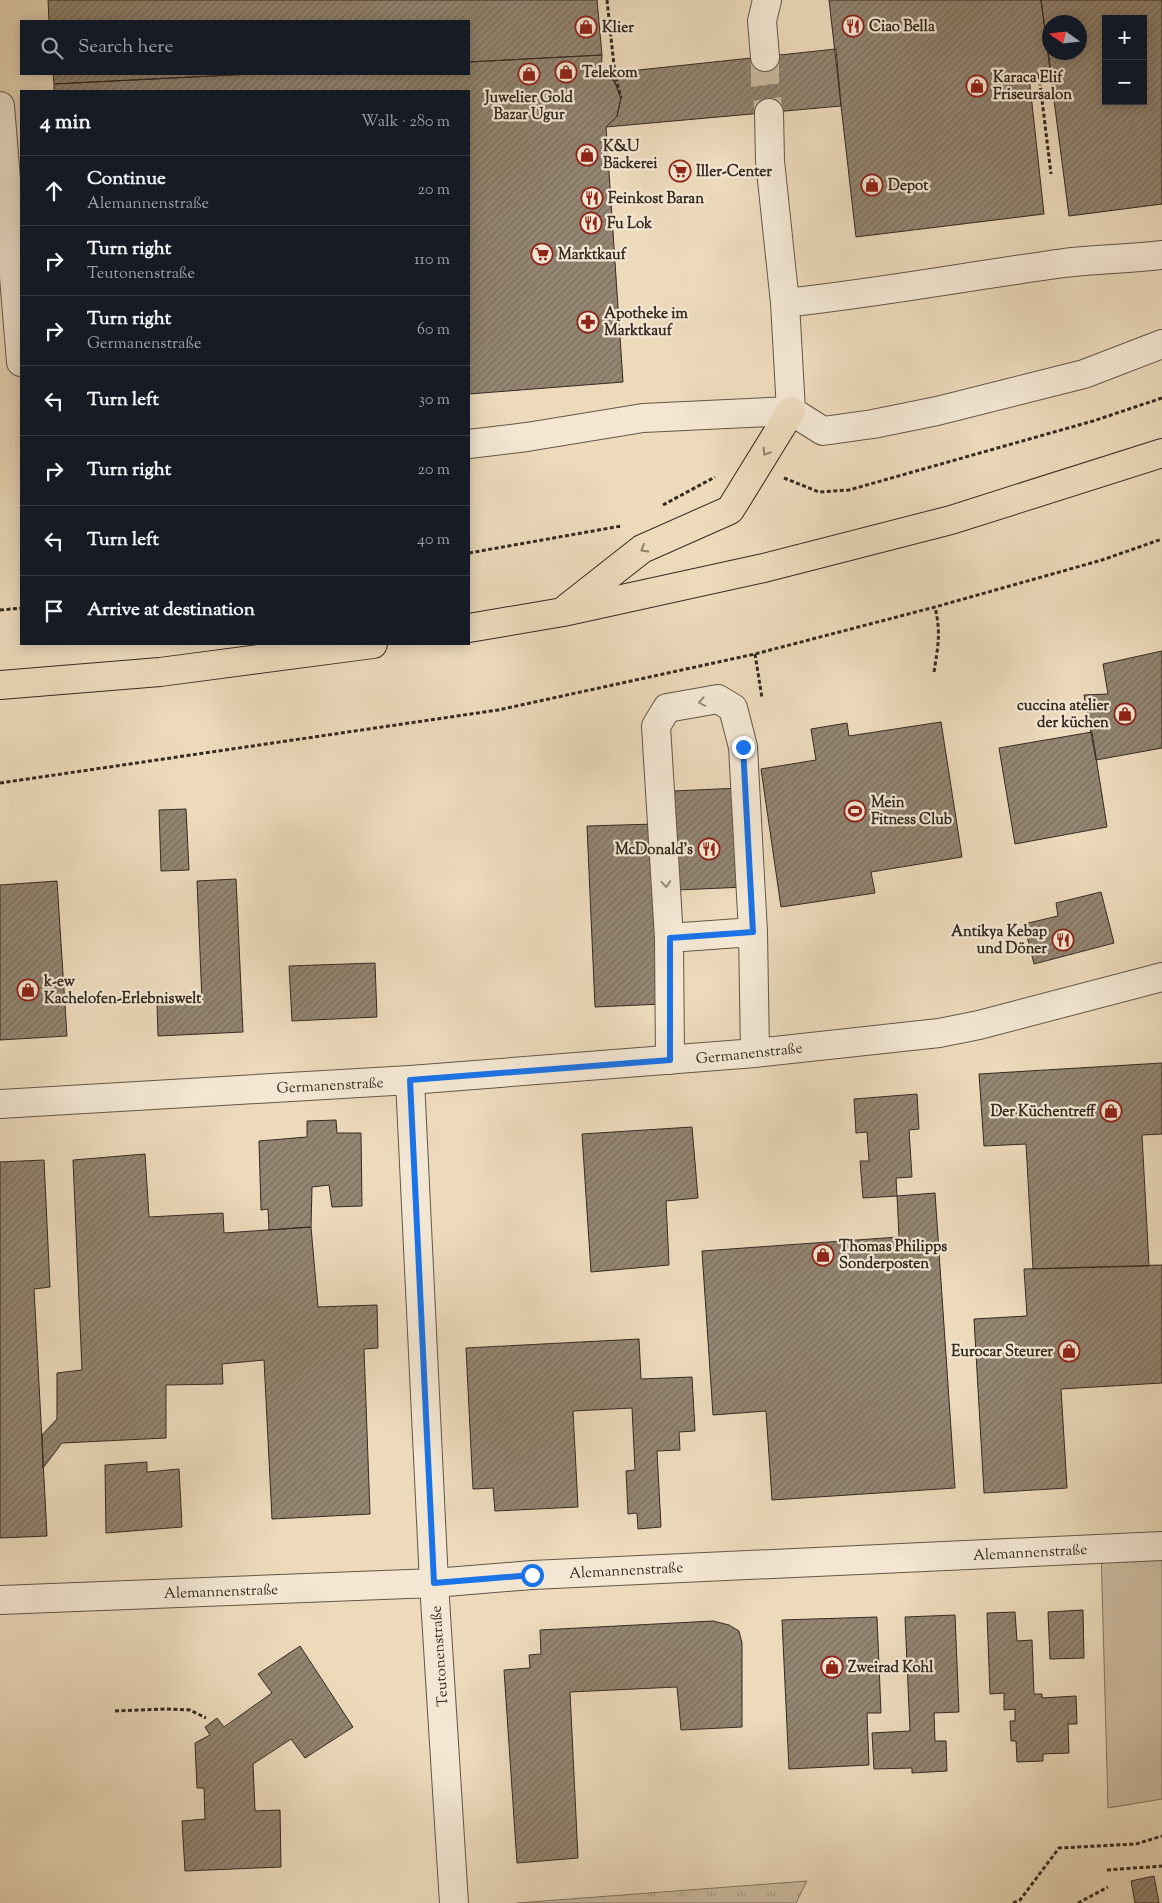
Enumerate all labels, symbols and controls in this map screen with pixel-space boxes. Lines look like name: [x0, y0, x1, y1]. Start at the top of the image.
restaurant icon: Ciao Bella: [841, 14, 865, 38]
shop icon: Klier: [574, 15, 598, 39]
north arrow: [1042, 15, 1087, 60]
map controls: [1102, 15, 1147, 105]
button: +: [1102, 15, 1147, 60]
place label: Ciao Bella: [869, 17, 935, 38]
place label: Klier: [602, 18, 634, 39]
search box: [20, 20, 470, 75]
icon: search: [38, 34, 66, 62]
text: Search here: [78, 34, 173, 61]
shop icon: Telekom: [554, 60, 578, 84]
button: −: [1102, 60, 1147, 105]
shop icon: Juwelier Gold Bazar Ugur: [517, 62, 541, 86]
place label: Telekom: [582, 63, 638, 84]
place label: Karaca Elif Friseursalon: [993, 68, 1072, 106]
shop icon: Karaca Elif Friseursalon: [965, 74, 989, 98]
place label: Juwelier Gold Bazar Ugur: [484, 88, 573, 126]
text: 4 min: [40, 108, 91, 138]
text: Walk · 280 m: [361, 111, 450, 134]
place label: K&U Bäckerei: [603, 137, 658, 175]
shop icon: K&U Bäckerei: [575, 143, 599, 167]
supermarket icon: Iller-Center: [668, 159, 692, 183]
place label: Iller-Center: [696, 162, 772, 183]
text: Continue: [87, 166, 166, 193]
shop icon: Depot: [860, 173, 884, 197]
place label: Depot: [888, 176, 929, 197]
icon: ahead: [40, 177, 68, 205]
text: 20 m: [417, 179, 450, 202]
restaurant icon: Feinkost Baran: [580, 186, 604, 210]
place label: Feinkost Baran: [608, 189, 704, 210]
text: Alemannenstraße: [87, 193, 209, 216]
restaurant icon: Fu Lok: [579, 211, 603, 235]
place label: Fu Lok: [607, 214, 653, 235]
text: Turn right: [87, 236, 171, 263]
supermarket icon: Marktkauf: [530, 242, 554, 266]
place label: Marktkauf: [558, 245, 628, 266]
icon: right: [40, 247, 68, 275]
text: 110 m: [414, 249, 450, 272]
text: Teutonenstraße: [87, 263, 195, 286]
place label: Apotheke im Marktkauf: [604, 304, 689, 342]
text: Turn right: [87, 306, 171, 333]
pharmacy icon: Apotheke im Marktkauf: [576, 310, 600, 334]
icon: right: [40, 317, 68, 345]
text: 60 m: [417, 319, 450, 342]
text: Germanenstraße: [87, 333, 201, 356]
icon: left: [40, 387, 68, 415]
text: Turn left: [87, 387, 159, 414]
text: 30 m: [419, 389, 450, 412]
one-way arrow: [762, 447, 772, 456]
icon: right: [40, 457, 68, 485]
text: Turn right: [87, 457, 171, 484]
text: 20 m: [417, 459, 450, 482]
icon: left: [40, 527, 68, 555]
text: Turn left: [87, 527, 159, 554]
text: 40 m: [417, 529, 450, 552]
one-way arrow: [640, 543, 649, 553]
icon: arrive: [40, 597, 68, 625]
text: Arrive at destination: [87, 597, 255, 624]
place label: cuccina atelier der küchen: [1017, 696, 1109, 734]
one-way arrow: [698, 697, 707, 707]
shop icon: cuccina atelier der küchen: [1113, 702, 1137, 726]
route end: [732, 736, 755, 759]
place label: Mein Fitness Club: [871, 793, 952, 831]
sports icon: Mein Fitness Club: [843, 799, 867, 823]
restaurant icon: McDonald's: [697, 837, 721, 861]
place label: McDonald's: [615, 840, 693, 861]
one-way arrow: [660, 880, 671, 888]
place label: Antikya Kebap und Döner: [951, 922, 1048, 960]
restaurant icon: Antikya Kebap und Döner: [1051, 928, 1075, 952]
place label: k-ew Kachelofen-Erlebniswelt: [43, 972, 202, 1010]
shop icon: k-ew Kachelofen-Erlebniswelt: [16, 978, 40, 1002]
street label: Germanenstraße: [695, 1038, 804, 1071]
street label: Germanenstraße: [276, 1073, 384, 1100]
shop icon: Der Küchentreff: [1099, 1099, 1123, 1123]
place label: Der Küchentreff: [990, 1102, 1096, 1123]
place label: Thomas Philipps Sonderposten: [839, 1237, 947, 1275]
shop icon: Thomas Philipps Sonderposten: [811, 1243, 835, 1267]
shop icon: Eurocar Steurer: [1057, 1339, 1081, 1363]
place label: Eurocar Steurer: [951, 1342, 1053, 1363]
street label: Alemannenstraße: [972, 1540, 1088, 1567]
street label: Alemannenstraße: [568, 1558, 684, 1585]
route start: [521, 1564, 544, 1587]
street label: Alemannenstraße: [164, 1580, 279, 1605]
street label: Teutonenstraße: [426, 1605, 455, 1707]
shop icon: Zweirad Kohl: [820, 1655, 844, 1679]
place label: Zweirad Kohl: [848, 1658, 934, 1679]

